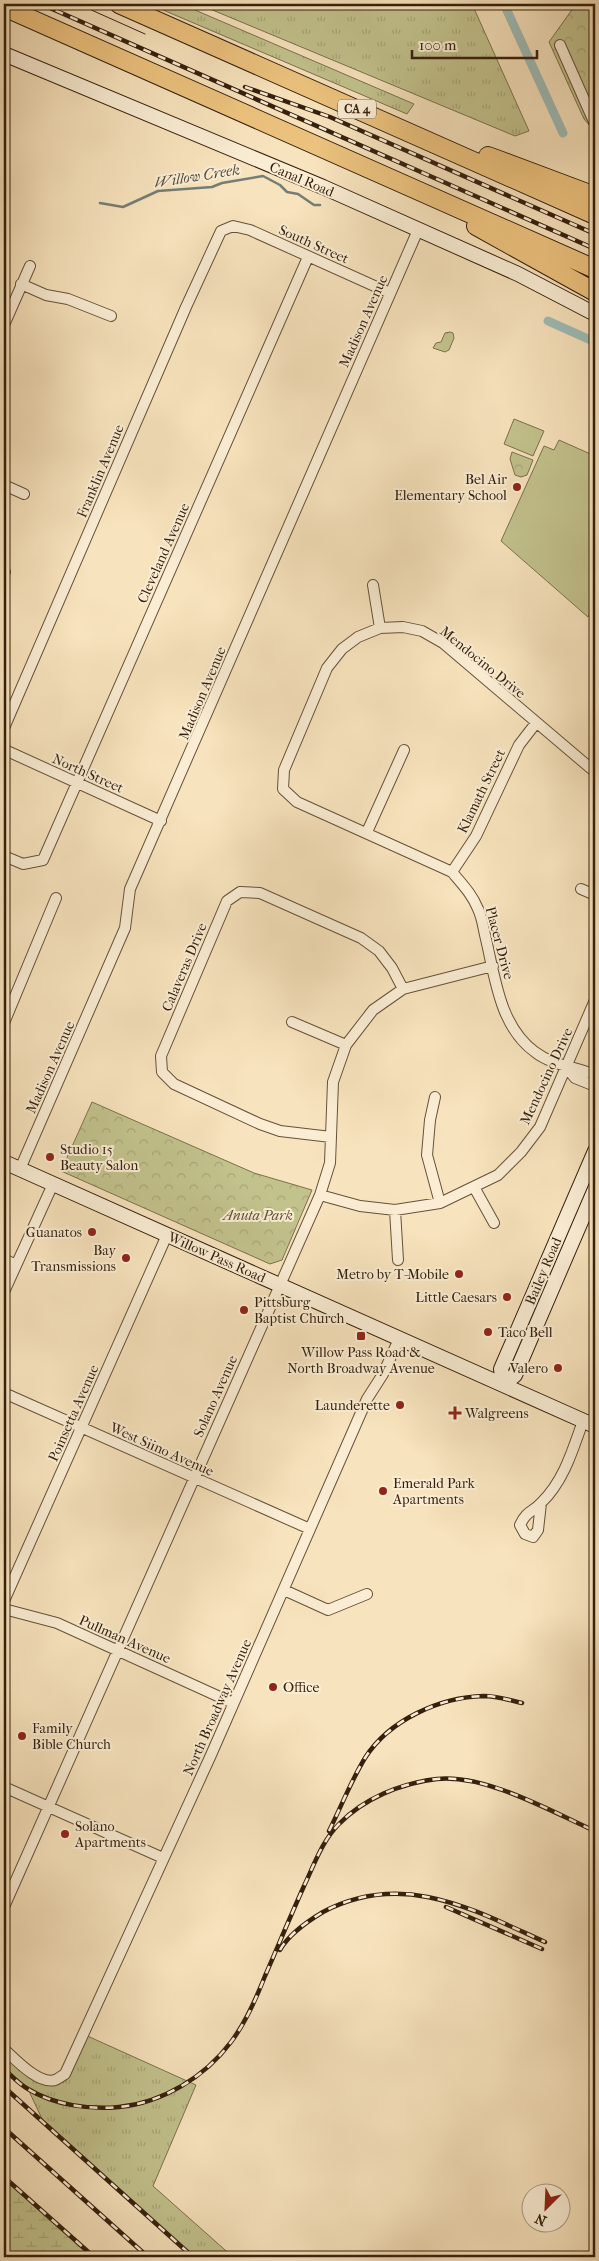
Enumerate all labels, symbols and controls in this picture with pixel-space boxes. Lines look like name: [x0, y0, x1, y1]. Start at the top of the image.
scale bar: [412, 28, 536, 60]
text: 100 m: [419, 36, 457, 54]
road number: CA 4: [338, 100, 376, 118]
street label: Canal Road: [267, 158, 337, 201]
water label: Willow Creek: [153, 160, 241, 192]
street label: South Street: [276, 221, 351, 267]
street label: Madison Avenue: [335, 272, 391, 370]
street label: Franklin Avenue: [73, 422, 128, 520]
place label: Bel Air Elementary School: [394, 471, 507, 504]
marker: Bel Air Elementary School: [511, 481, 523, 493]
street label: Cleveland Avenue: [134, 500, 193, 606]
street label: Mendocino Drive: [437, 623, 529, 702]
street label: Madison Avenue: [175, 644, 230, 742]
street label: Klamath Street: [454, 746, 509, 836]
street label: North Street: [50, 750, 126, 797]
street label: Placer Drive: [482, 905, 517, 982]
street label: Calaveras Drive: [158, 920, 211, 1014]
street label: Madison Avenue: [22, 1018, 78, 1116]
street label: Mendocino Drive: [517, 1025, 576, 1127]
place label: Studio 15 Beauty Salon: [60, 1141, 138, 1174]
marker: Studio 15 Beauty Salon: [44, 1151, 56, 1163]
park label: Anuta Park: [221, 1207, 293, 1224]
place label: Guanatos: [26, 1224, 82, 1241]
marker: Guanatos: [86, 1226, 98, 1238]
street label: Willow Pass Road: [164, 1228, 269, 1287]
street label: Bailey Road: [522, 1234, 565, 1308]
place label: Bay Transmissions: [31, 1242, 117, 1275]
marker: Bay Transmissions: [120, 1252, 132, 1264]
place label: Metro by T-Mobile: [336, 1266, 449, 1283]
marker: Metro by T-Mobile: [453, 1268, 465, 1280]
place label: Little Caesars: [415, 1289, 497, 1306]
marker: Little Caesars: [501, 1291, 513, 1303]
place label: Pittsburg Baptist Church: [254, 1294, 345, 1327]
marker: Pittsburg Baptist Church: [238, 1304, 250, 1316]
place label: Taco Bell: [498, 1324, 553, 1341]
marker: Taco Bell: [482, 1326, 494, 1338]
marker: Willow Pass Road & North Broadway Avenue: [355, 1330, 367, 1342]
place label: Willow Pass Road & North Broadway Avenue: [287, 1344, 435, 1377]
street label: Solano Avenue: [190, 1353, 241, 1440]
place label: Valero: [509, 1360, 548, 1377]
street label: Poinsetta Avenue: [45, 1362, 102, 1464]
marker: Valero: [552, 1362, 564, 1374]
place label: Launderette: [315, 1397, 390, 1414]
marker: Launderette: [394, 1399, 406, 1411]
place label: Walgreens: [464, 1405, 529, 1422]
marker: Walgreens: [449, 1407, 461, 1419]
street label: West Siino Avenue: [106, 1419, 216, 1480]
place label: Emerald Park Apartments: [392, 1475, 475, 1508]
marker: Emerald Park Apartments: [377, 1485, 389, 1497]
street label: Pullman Avenue: [76, 1612, 173, 1667]
street label: North Broadway Avenue: [180, 1636, 255, 1778]
place label: Office: [283, 1679, 319, 1696]
marker: Office: [267, 1681, 279, 1693]
place label: Family Bible Church: [32, 1720, 111, 1753]
marker: Family Bible Church: [16, 1730, 28, 1742]
place label: Solano Apartments: [74, 1818, 146, 1851]
marker: Solano Apartments: [59, 1828, 71, 1840]
north arrow: [522, 2184, 572, 2234]
text: N: [532, 2209, 549, 2229]

